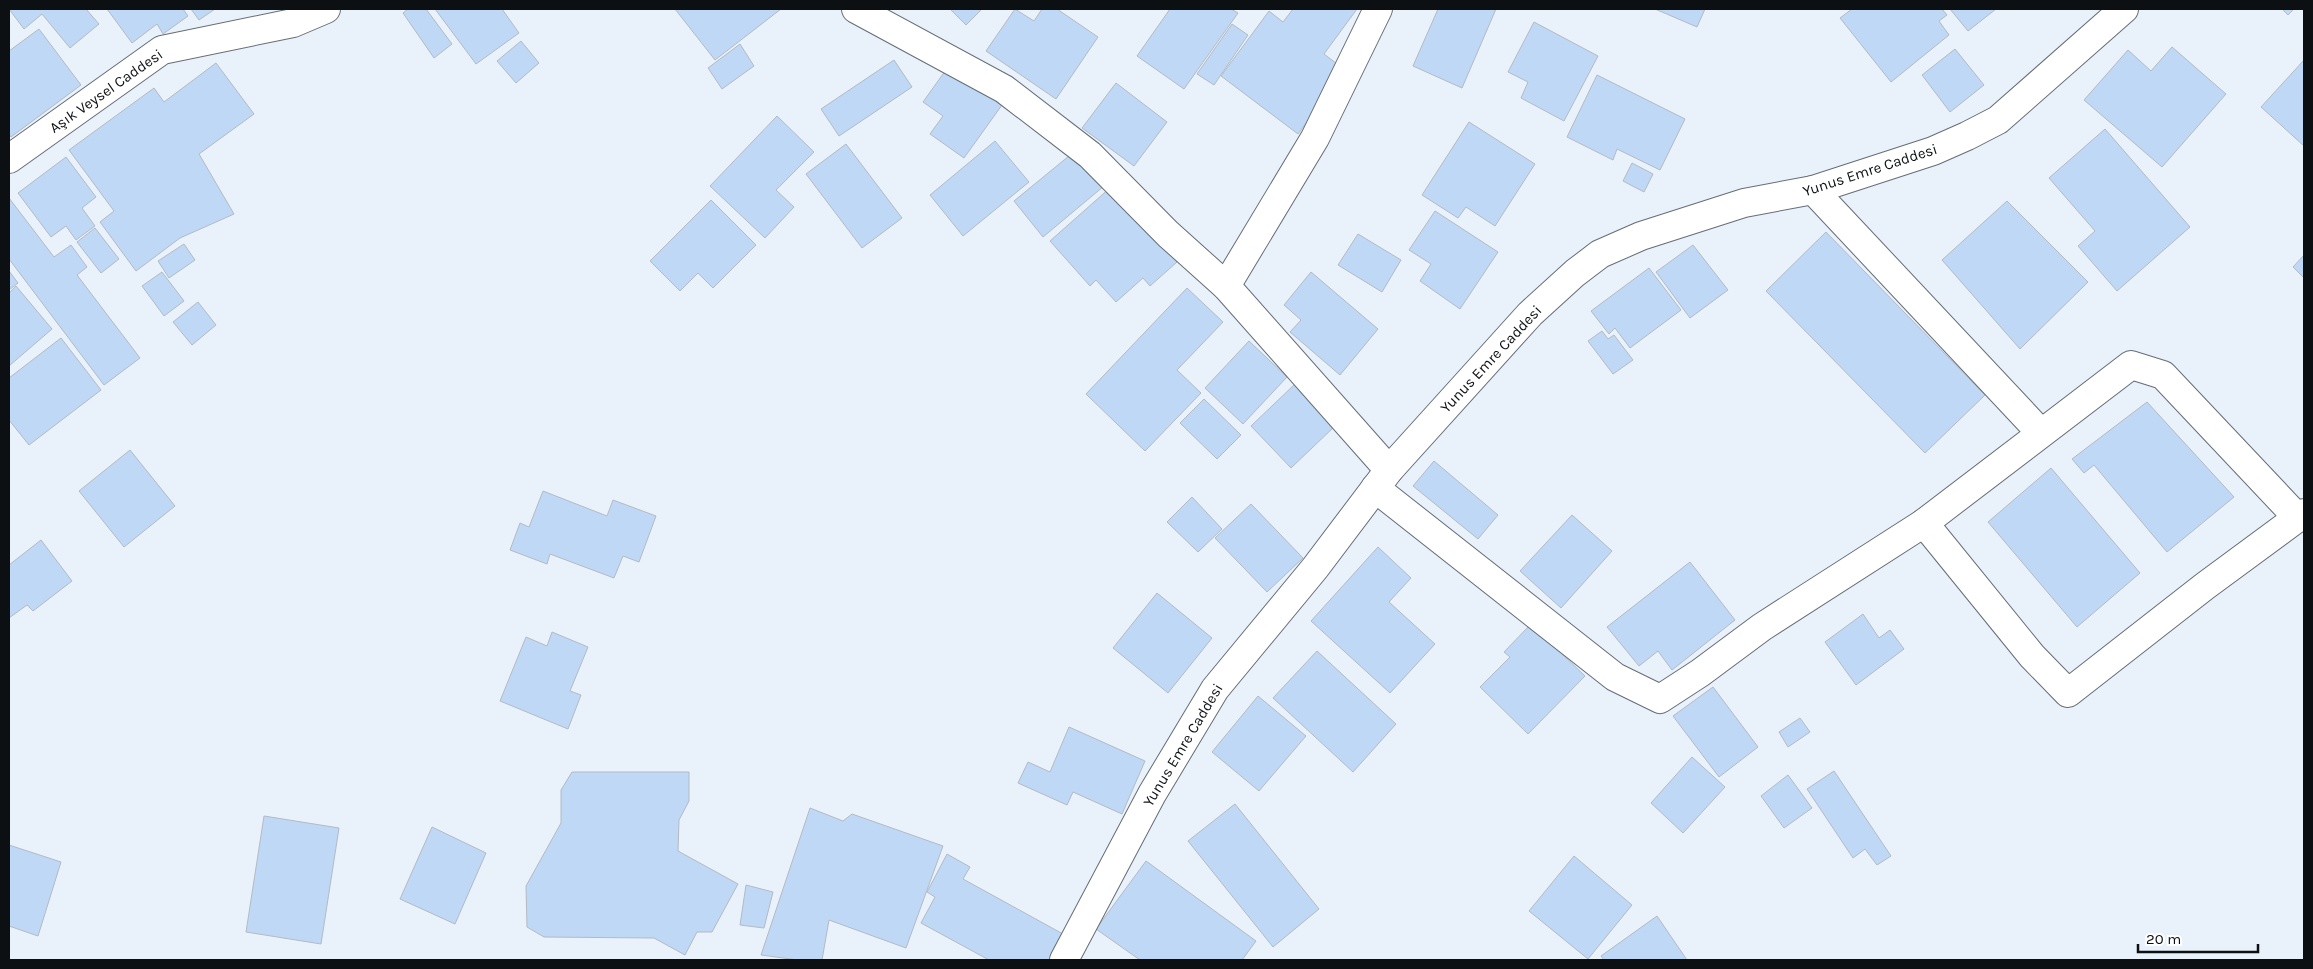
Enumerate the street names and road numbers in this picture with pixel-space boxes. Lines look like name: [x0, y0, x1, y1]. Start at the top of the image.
street label: Aşık Veysel Caddesi: [46, 45, 166, 137]
street label: Yunus Emre Caddesi: [1800, 140, 1940, 200]
street label: Yunus Emre Caddesi: [1437, 302, 1545, 416]
street label: Yunus Emre Caddesi: [1139, 680, 1227, 810]

